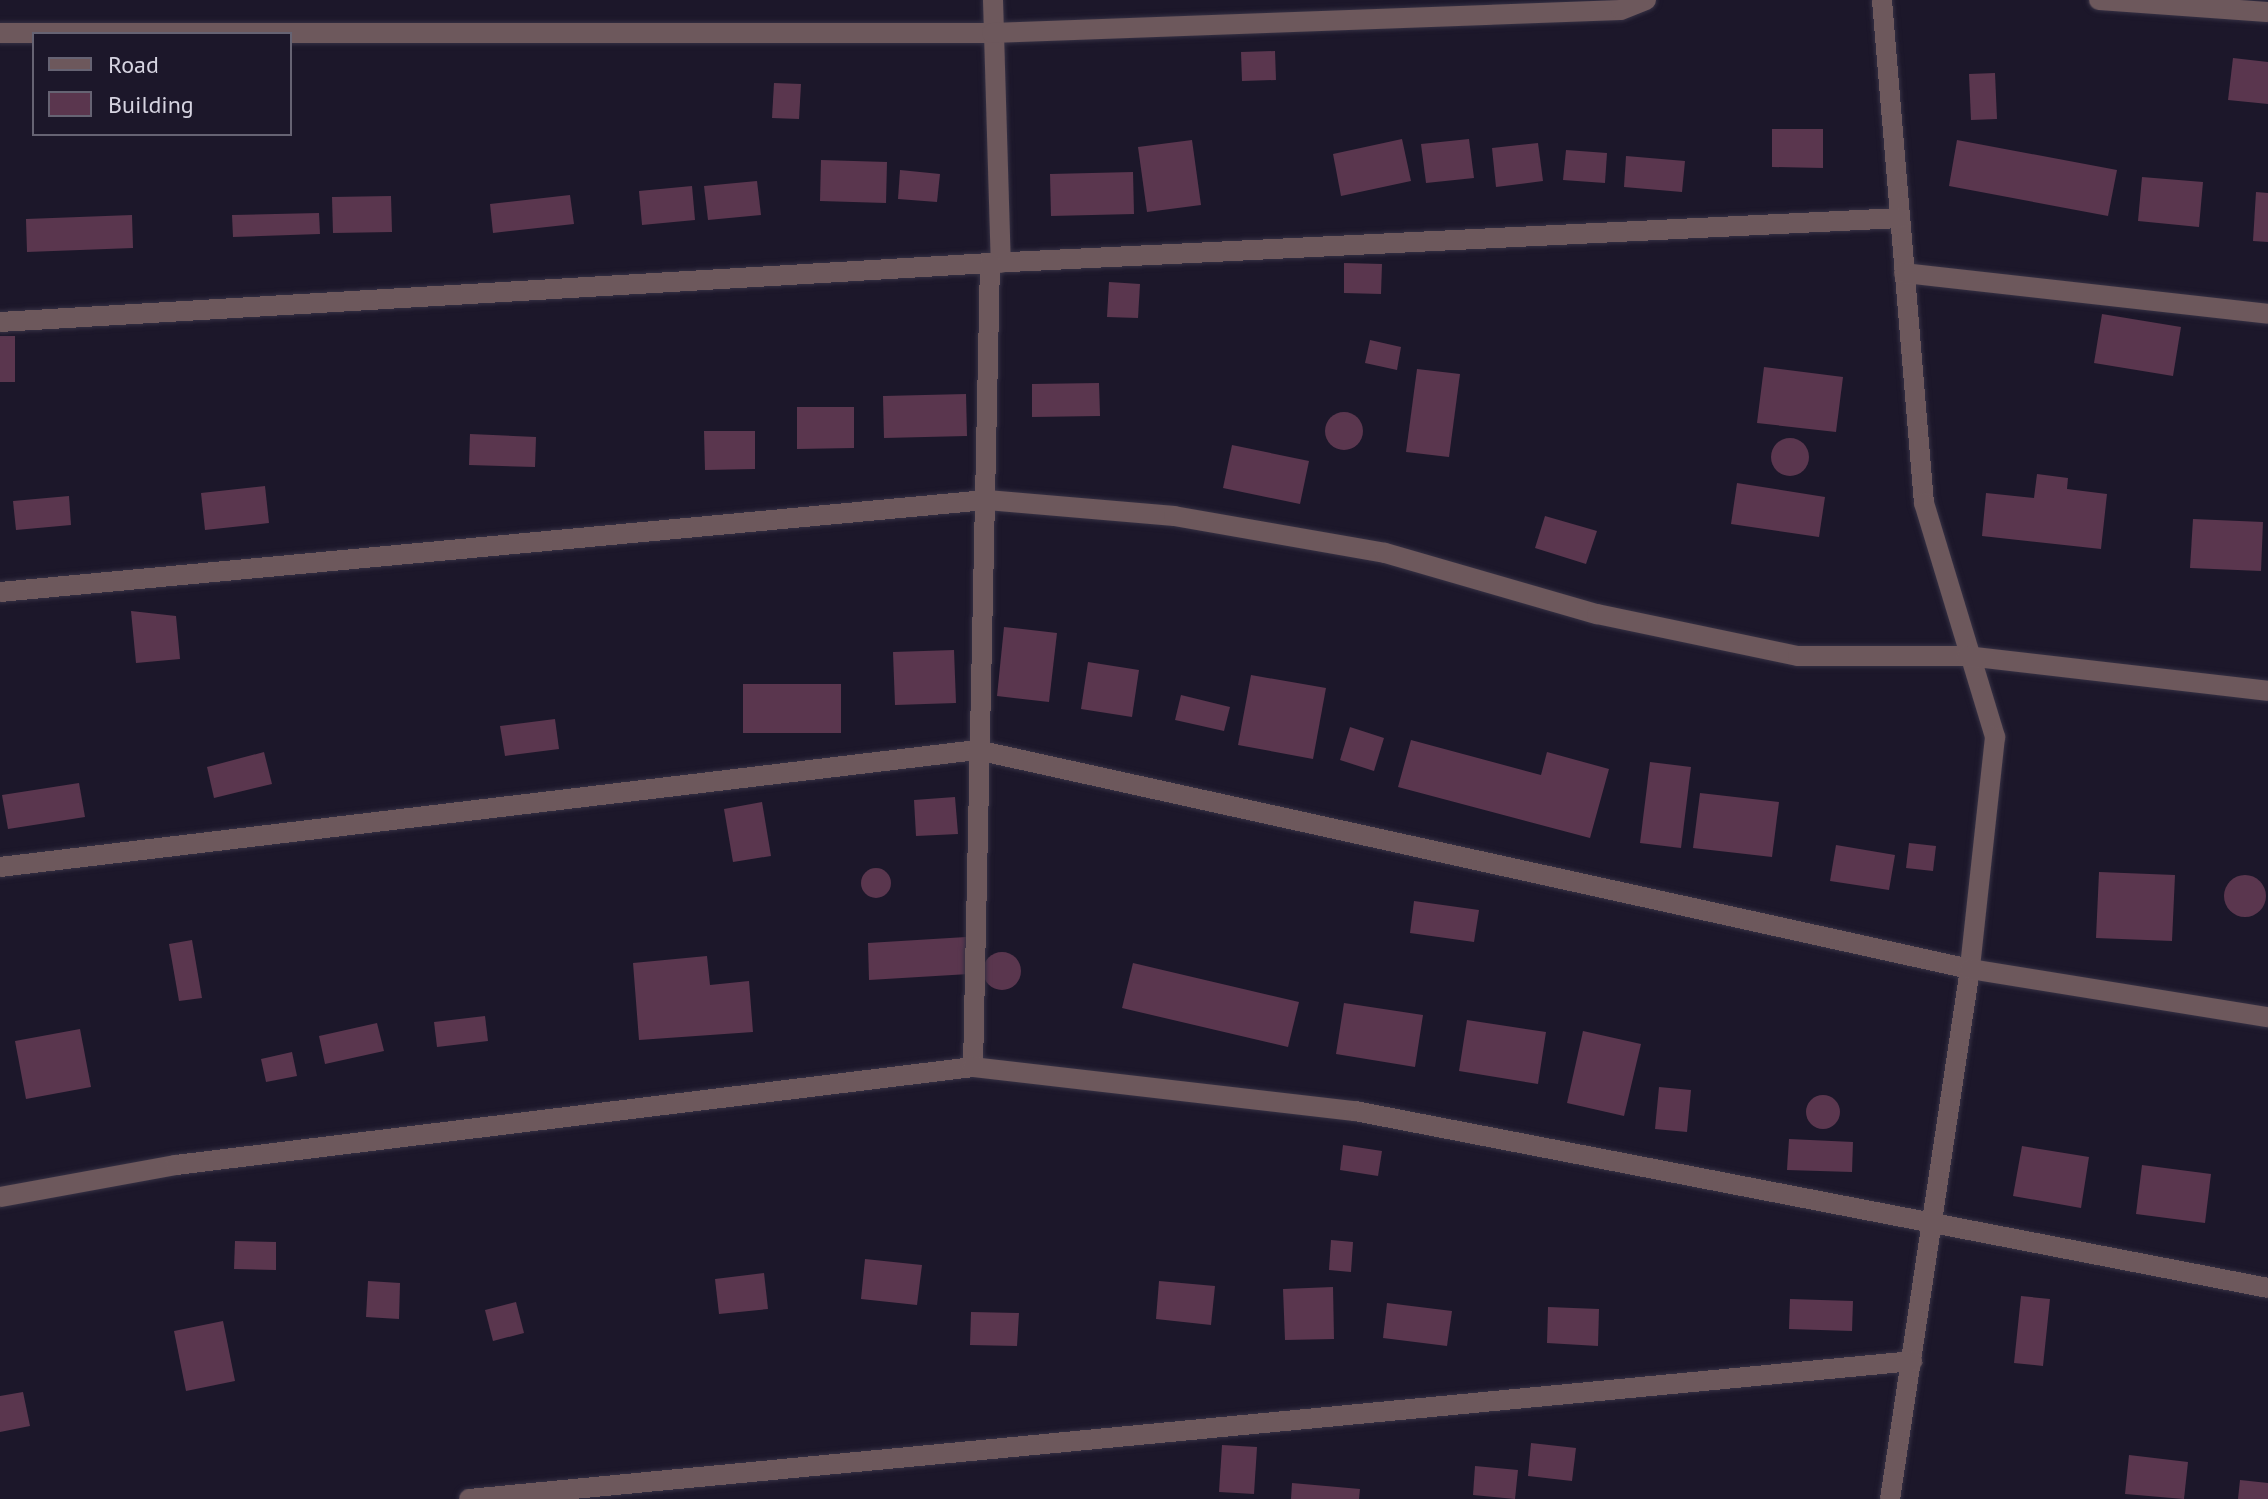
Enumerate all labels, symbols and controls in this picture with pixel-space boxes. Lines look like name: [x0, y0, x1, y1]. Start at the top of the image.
legend: [32, 32, 292, 136]
text: Road: [108, 49, 159, 80]
text: Building: [108, 89, 194, 120]

